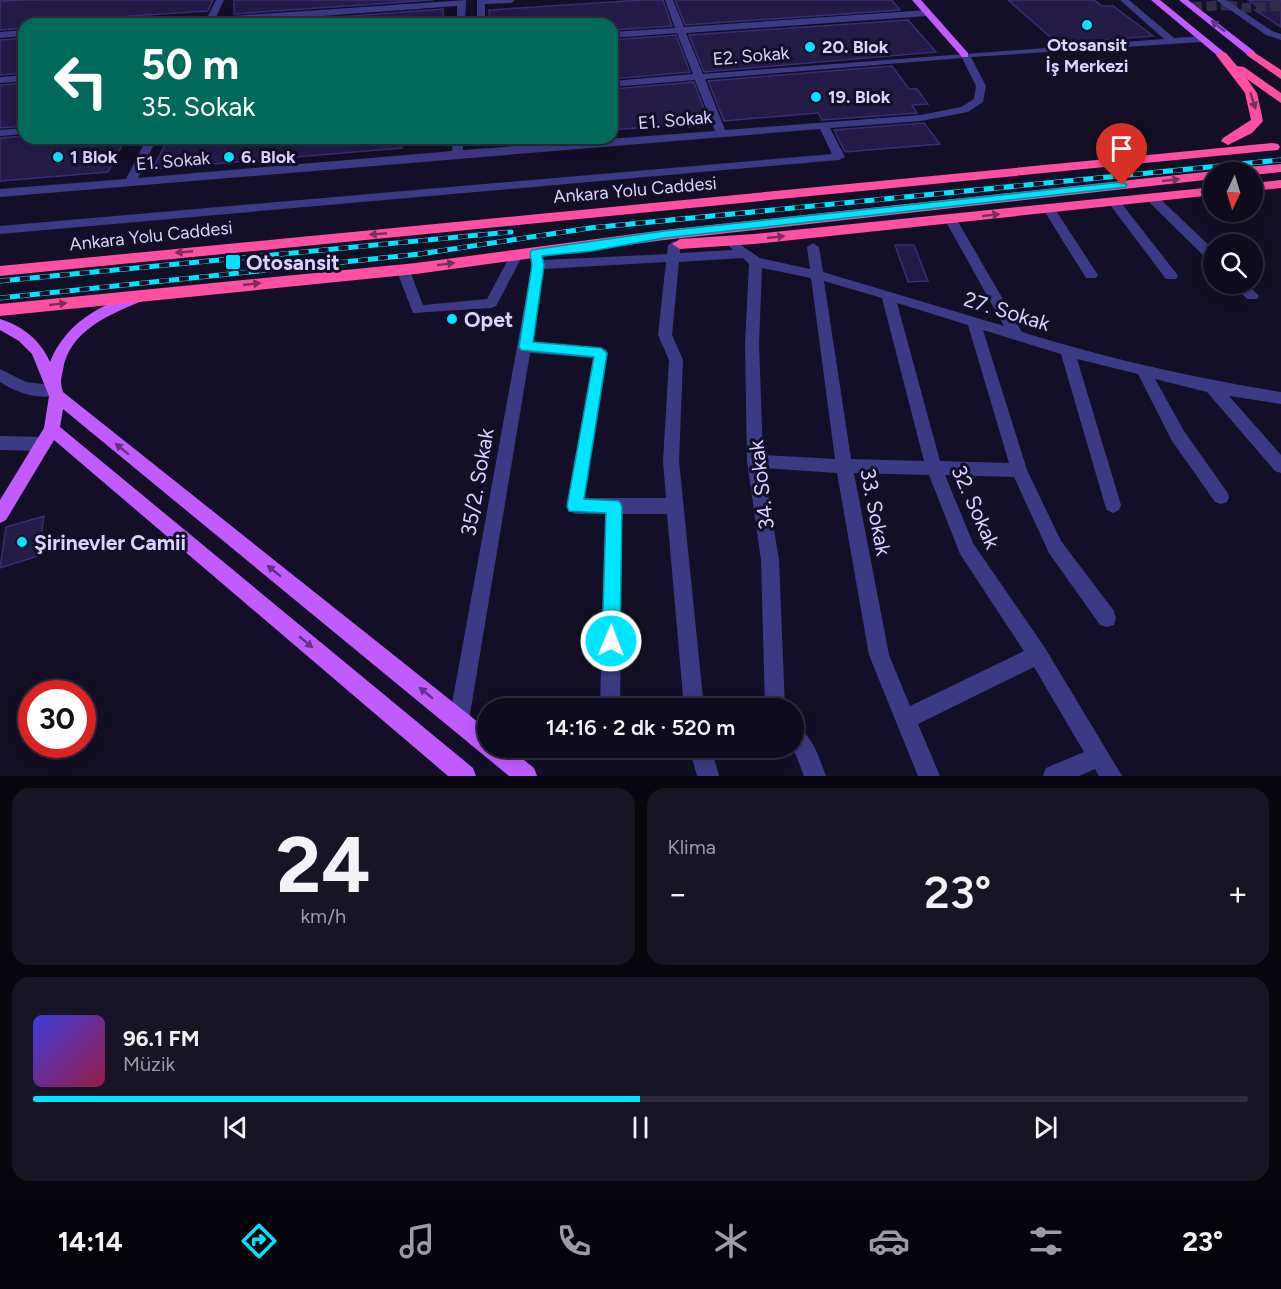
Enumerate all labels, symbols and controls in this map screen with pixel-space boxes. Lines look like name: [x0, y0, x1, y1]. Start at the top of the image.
marker: Otosansit İş Merkezi: [1080, 18, 1094, 32]
one-way arrow: [1210, 20, 1226, 33]
place label: Otosansit İş Merkezi: [1046, 34, 1128, 77]
place label: 20. Blok: [822, 36, 889, 58]
text: 50 m: [141, 39, 239, 90]
marker: 20. Blok: [803, 40, 817, 54]
icon: left: [42, 42, 120, 120]
street label: E2. Sokak: [712, 42, 790, 70]
place label: 19. Blok: [828, 86, 891, 108]
text: 35. Sokak: [141, 90, 255, 123]
marker: 19. Blok: [809, 90, 823, 104]
one-way arrow: [1248, 92, 1258, 110]
street label: E1. Sokak: [637, 106, 713, 134]
pin: [1096, 123, 1147, 185]
icon: arrive: [1105, 132, 1138, 165]
place label: 1 Blok: [70, 146, 118, 168]
place label: 6. Blok: [241, 146, 296, 168]
street label: E1. Sokak: [135, 147, 211, 175]
marker: 1 Blok: [51, 150, 65, 164]
marker: 6. Blok: [222, 150, 236, 164]
north arrow: [1203, 162, 1263, 222]
map controls: [1203, 162, 1263, 294]
street label: Ankara Yolu Caddesi: [552, 172, 718, 208]
one-way arrow: [1162, 175, 1181, 185]
one-way arrow: [981, 211, 1000, 220]
street label: Ankara Yolu Caddesi: [68, 216, 234, 256]
one-way arrow: [368, 229, 387, 239]
one-way arrow: [766, 232, 785, 242]
button: search: [1203, 234, 1263, 294]
one-way arrow: [174, 247, 193, 257]
place label: Otosansit: [246, 250, 340, 275]
marker: Otosansit: [224, 253, 242, 271]
one-way arrow: [437, 259, 456, 268]
one-way arrow: [243, 279, 262, 289]
street label: 27. Sokak: [961, 286, 1054, 336]
one-way arrow: [49, 299, 68, 309]
place label: Opet: [464, 307, 513, 332]
marker: Opet: [445, 312, 459, 326]
street label: 35/2. Sokak: [455, 425, 499, 538]
street label: 34. Sokak: [743, 438, 779, 531]
one-way arrow: [115, 443, 130, 456]
street label: 32. Sokak: [947, 461, 1006, 553]
street label: 33. Sokak: [855, 466, 897, 559]
place label: Şirinevler Camii: [34, 530, 186, 555]
marker: Şirinevler Camii: [15, 535, 29, 549]
one-way arrow: [266, 565, 282, 578]
position arrow: [579, 609, 643, 673]
one-way arrow: [298, 636, 314, 649]
speed limit sign: 30: [18, 680, 96, 758]
one-way arrow: [418, 687, 434, 700]
text: 14:16 · 2 dk · 520 m: [546, 714, 735, 741]
text: 24: [276, 818, 371, 912]
text: Klima: [668, 835, 716, 859]
text: 23°: [924, 865, 991, 919]
text: −: [668, 874, 688, 913]
text: +: [1227, 874, 1248, 913]
text: km/h: [300, 904, 346, 928]
text: 96.1 FM: [123, 1025, 200, 1052]
text: Müzik: [123, 1052, 175, 1076]
icon: previous: [219, 1111, 252, 1144]
icon: pause: [624, 1111, 657, 1144]
icon: next: [1029, 1111, 1062, 1144]
icon: directions: [238, 1220, 280, 1262]
icon: music: [396, 1220, 438, 1262]
icon: phone: [553, 1220, 595, 1262]
icon: climate: [710, 1220, 752, 1262]
icon: car: [868, 1220, 910, 1262]
icon: filters: [1025, 1220, 1067, 1262]
text: 14:14: [58, 1225, 123, 1258]
text: 23°: [1182, 1225, 1223, 1258]

